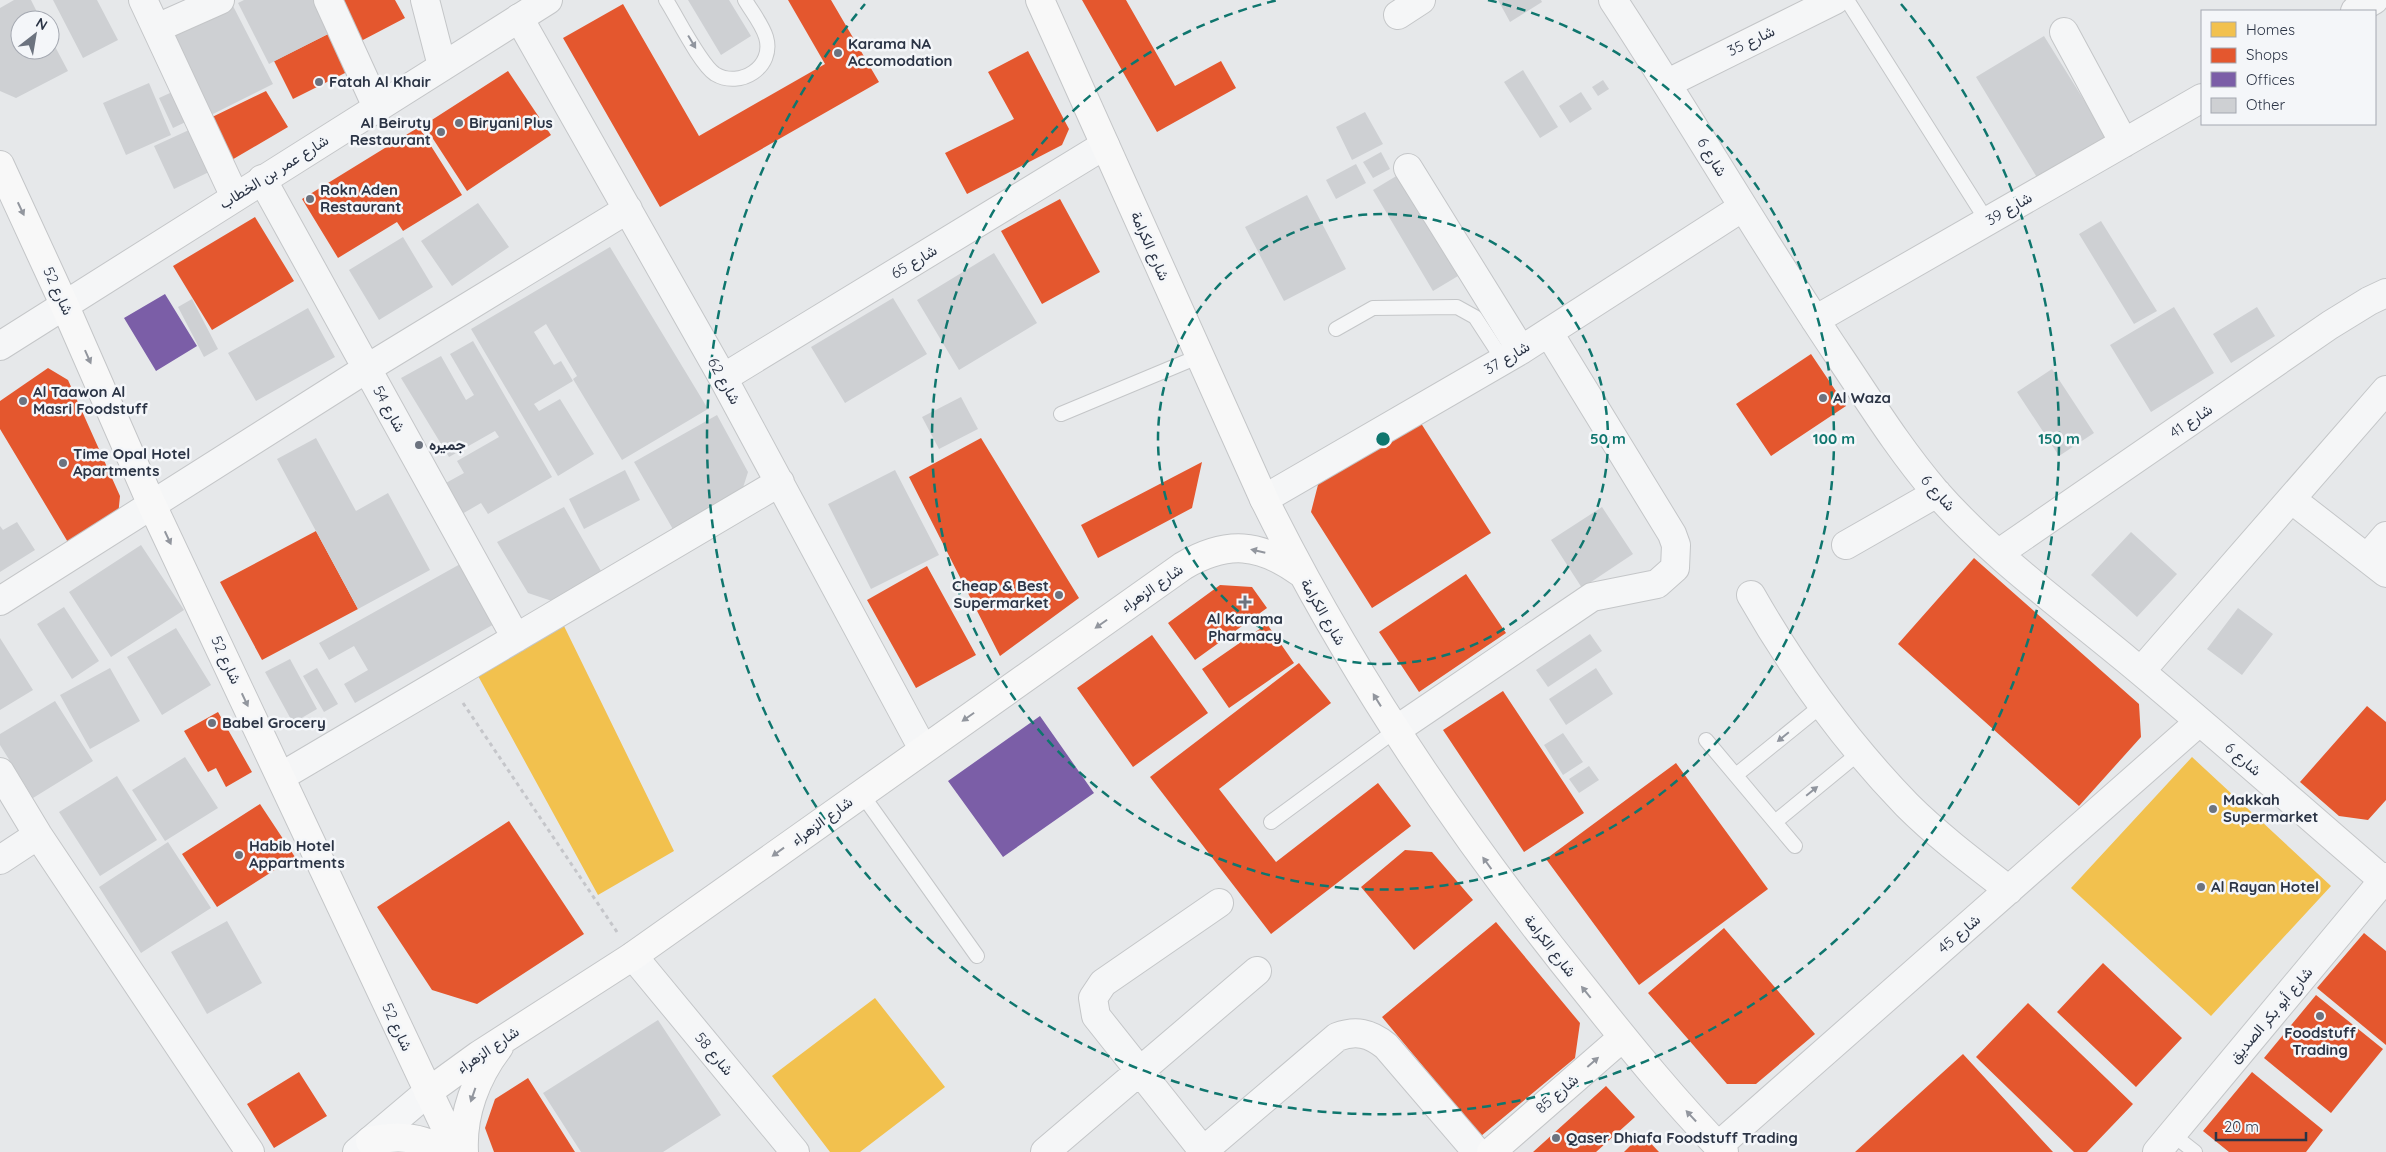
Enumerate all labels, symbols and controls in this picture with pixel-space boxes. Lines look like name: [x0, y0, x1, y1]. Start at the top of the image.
north arrow: [10, 10, 60, 60]
legend: [2201, 10, 2376, 125]
text: N: [33, 13, 51, 34]
text: Homes: [2246, 20, 2295, 39]
street label: شارع 35: [1724, 21, 1779, 62]
place label: Karama NA Accomodation: [848, 34, 953, 70]
one-way arrow: [687, 35, 696, 48]
text: Shops: [2246, 45, 2288, 64]
marker: Karama NA Accomodation: [832, 47, 844, 59]
text: Offices: [2246, 70, 2295, 89]
place label: Fatah Al Khair: [329, 72, 432, 91]
marker: Fatah Al Khair: [313, 76, 325, 88]
text: Other: [2246, 95, 2286, 114]
place label: Al Beiruty Restaurant: [350, 113, 431, 149]
place label: Biryani Plus: [469, 113, 553, 132]
marker: Biryani Plus: [453, 117, 465, 129]
marker: Al Beiruty Restaurant: [435, 126, 447, 138]
street label: شارع عمر بن الخطاب: [216, 130, 333, 214]
street label: شارع 6: [1692, 134, 1732, 181]
place label: Rokn Aden Restaurant: [320, 180, 401, 216]
street label: شارع 39: [1982, 188, 2037, 231]
marker: Rokn Aden Restaurant: [304, 193, 316, 205]
one-way arrow: [17, 202, 25, 216]
street label: شارع الكرامة: [1125, 208, 1174, 284]
street label: شارع 65: [887, 240, 941, 284]
street label: شارع 52: [37, 264, 78, 319]
street label: شارع 37: [1480, 337, 1534, 380]
one-way arrow: [84, 350, 92, 364]
street label: شارع 62: [702, 354, 745, 409]
place label: Al Taawon Al Masri Foodstuff: [33, 382, 149, 418]
street label: شارع 54: [367, 382, 410, 437]
place label: Al Waza: [1833, 388, 1891, 407]
marker: Al Waza: [1817, 392, 1829, 404]
marker: Al Taawon Al Masri Foodstuff: [17, 395, 29, 407]
street label: شارع 41: [2166, 399, 2217, 443]
text: 50 m: [1590, 429, 1626, 448]
text: 100 m: [1813, 429, 1855, 448]
text: 150 m: [2038, 429, 2080, 448]
centre of rings: [1374, 430, 1392, 448]
place label: جميره: [429, 435, 466, 454]
marker: جميره: [413, 439, 425, 451]
place label: Time Opal Hotel Apartments: [73, 444, 190, 480]
marker: Time Opal Hotel Apartments: [57, 457, 69, 469]
street label: شارع 6: [1916, 471, 1960, 516]
one-way arrow: [164, 531, 172, 545]
one-way arrow: [1251, 547, 1266, 555]
street label: شارع الزهراء: [1117, 559, 1188, 617]
street label: شارع الكرامة: [1295, 575, 1350, 650]
place label: Cheap & Best Supermarket: [952, 576, 1049, 612]
marker: Cheap & Best Supermarket: [1053, 589, 1065, 601]
marker: Al Karama Pharmacy: [1239, 596, 1251, 608]
place label: Al Karama Pharmacy: [1207, 609, 1283, 645]
one-way arrow: [1094, 619, 1108, 629]
street label: شارع 52: [205, 633, 246, 688]
one-way arrow: [242, 693, 250, 707]
one-way arrow: [1372, 693, 1381, 706]
one-way arrow: [961, 712, 975, 722]
place label: Babel Grocery: [222, 713, 326, 732]
marker: Babel Grocery: [206, 717, 218, 729]
one-way arrow: [1777, 731, 1790, 742]
street label: شارع 6: [2220, 738, 2266, 781]
one-way arrow: [1806, 786, 1819, 797]
place label: Makkah Supermarket: [2223, 790, 2319, 826]
street label: شارع الزهراء: [787, 792, 857, 851]
marker: Makkah Supermarket: [2207, 803, 2219, 815]
place label: Habib Hotel Appartments: [249, 836, 345, 872]
one-way arrow: [772, 847, 785, 857]
marker: Habib Hotel Appartments: [233, 849, 245, 861]
one-way arrow: [1482, 857, 1493, 870]
place label: Al Rayan Hotel: [2211, 877, 2319, 896]
marker: Al Rayan Hotel: [2195, 881, 2207, 893]
street label: شارع 45: [1933, 910, 1985, 959]
street label: شارع الكرامة: [1519, 911, 1581, 982]
street label: شارع أبو بكر الصديق: [2225, 963, 2318, 1068]
one-way arrow: [1581, 986, 1592, 999]
street label: شارع 52: [376, 1000, 417, 1055]
marker: Foodstuff Trading: [2314, 1010, 2326, 1022]
street label: شارع الزهراء: [453, 1022, 524, 1079]
place label: Foodstuff Trading: [2284, 1023, 2357, 1059]
street label: شارع 58: [689, 1028, 738, 1081]
one-way arrow: [1587, 1056, 1599, 1068]
street label: شارع 85: [1531, 1070, 1583, 1119]
one-way arrow: [468, 1088, 476, 1103]
scale bar: [2216, 1110, 2306, 1142]
one-way arrow: [1685, 1111, 1697, 1123]
text: 20 m: [2224, 1117, 2259, 1136]
place label: Qaser Dhiafa Foodstuff Trading: [1566, 1128, 1798, 1147]
marker: Qaser Dhiafa Foodstuff Trading: [1550, 1132, 1562, 1144]

